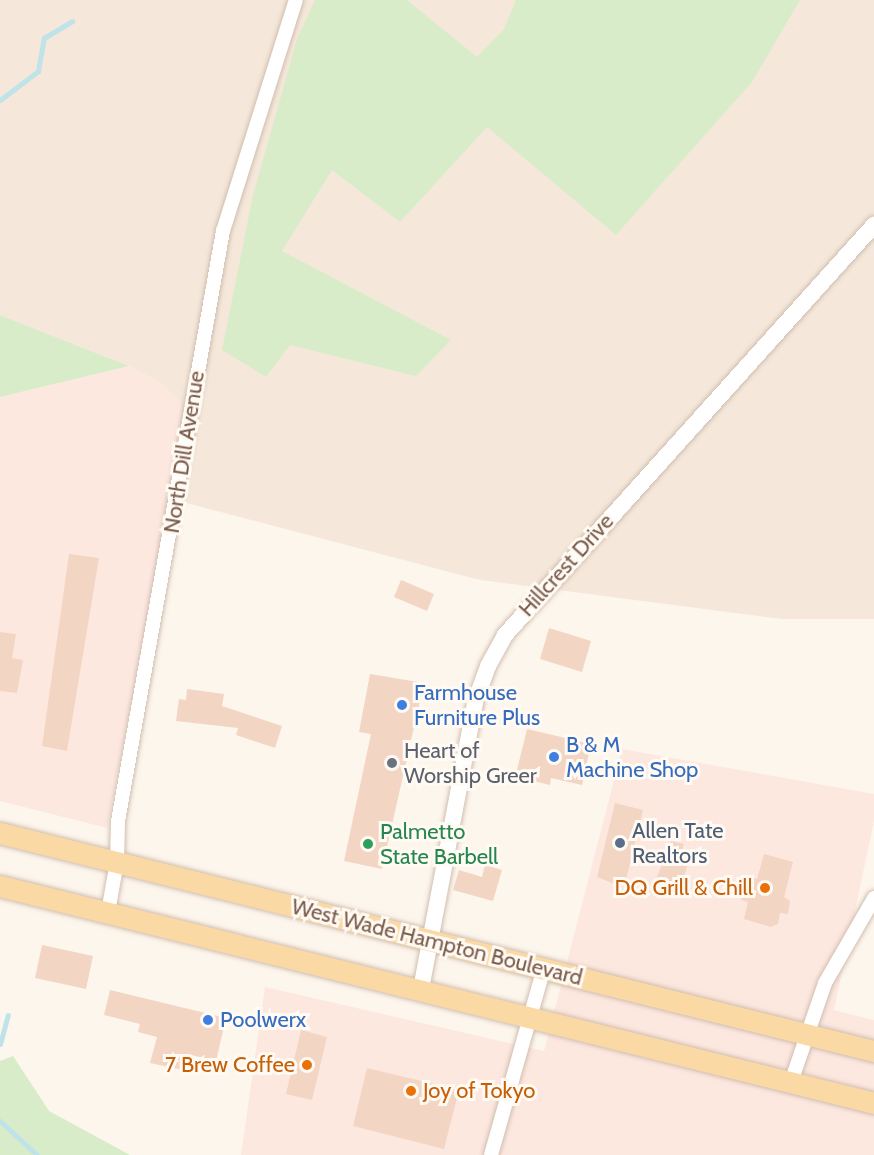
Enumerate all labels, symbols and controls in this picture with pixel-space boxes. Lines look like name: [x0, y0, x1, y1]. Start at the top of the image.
street label: North Dill Avenue: [158, 369, 210, 535]
street label: Hillcrest Drive: [513, 508, 619, 622]
place label: Farmhouse Furniture Plus: [414, 679, 540, 730]
marker: Farmhouse Furniture Plus: [395, 698, 409, 712]
place label: B & M Machine Shop: [566, 731, 698, 782]
place label: Heart of Worship Greer: [404, 737, 537, 788]
marker: B & M Machine Shop: [547, 750, 561, 764]
marker: Heart of Worship Greer: [385, 756, 399, 770]
place label: Allen Tate Realtors: [632, 817, 723, 868]
place label: Palmetto State Barbell: [380, 818, 498, 870]
marker: Allen Tate Realtors: [613, 836, 627, 850]
marker: Palmetto State Barbell: [361, 837, 375, 851]
place label: DQ Grill & Chill: [615, 875, 753, 901]
marker: DQ Grill & Chill: [758, 881, 772, 895]
street label: West Wade Hampton Boulevard: [289, 893, 585, 991]
place label: Poolwerx: [220, 1007, 306, 1033]
marker: Poolwerx: [201, 1013, 215, 1027]
place label: 7 Brew Coffee: [165, 1052, 295, 1078]
marker: 7 Brew Coffee: [300, 1058, 314, 1072]
place label: Joy of Tokyo: [423, 1078, 535, 1104]
marker: Joy of Tokyo: [404, 1084, 418, 1098]

